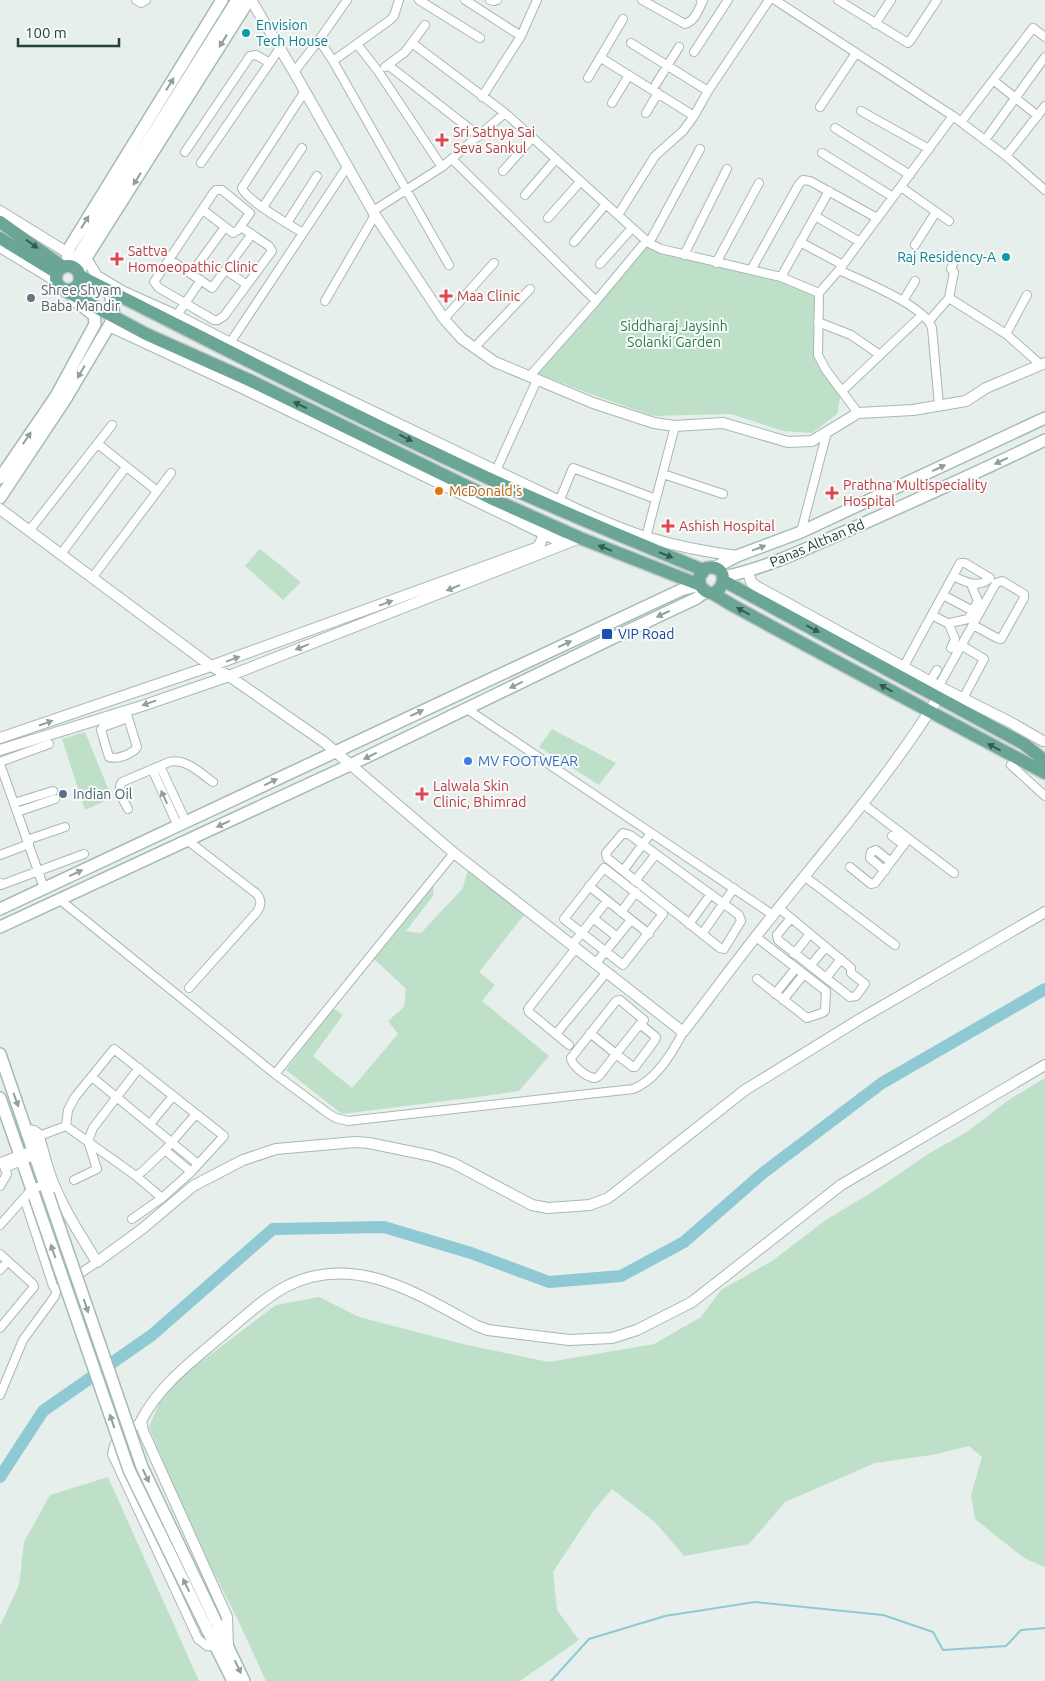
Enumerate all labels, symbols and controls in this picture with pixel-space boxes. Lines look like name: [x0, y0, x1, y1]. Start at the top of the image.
scale bar: [18, 15, 119, 47]
place label: Envision Tech House: [256, 17, 328, 49]
text: 100 m: [25, 24, 67, 41]
marker: Envision Tech House: [240, 27, 252, 39]
one-way arrow: [219, 35, 228, 48]
one-way arrow: [166, 77, 175, 90]
place label: Sri Sathya Sai Seva Sankul: [453, 124, 535, 156]
marker: Sri Sathya Sai Seva Sankul: [435, 133, 449, 147]
one-way arrow: [132, 172, 141, 185]
one-way arrow: [81, 216, 90, 229]
one-way arrow: [25, 239, 39, 249]
place label: Sattva Homoeopathic Clinic: [128, 243, 258, 275]
place label: Raj Residency-A: [897, 249, 996, 265]
marker: Raj Residency-A: [1000, 251, 1012, 263]
marker: Sattva Homoeopathic Clinic: [110, 252, 124, 266]
place label: Shree Shyam Baba Mandir: [41, 282, 122, 314]
place label: Maa Clinic: [457, 288, 521, 304]
marker: Maa Clinic: [439, 289, 453, 303]
marker: Shree Shyam Baba Mandir: [25, 292, 37, 304]
park label: Siddharaj Jaysinh Solanki Garden: [620, 318, 728, 350]
one-way arrow: [77, 365, 85, 380]
one-way arrow: [293, 401, 307, 409]
one-way arrow: [22, 431, 32, 445]
one-way arrow: [399, 434, 413, 442]
one-way arrow: [994, 457, 1008, 465]
one-way arrow: [932, 464, 946, 472]
place label: Prathna Multispeciality Hospital: [843, 477, 987, 509]
place label: McDonald's: [449, 483, 522, 499]
marker: McDonald's: [433, 485, 445, 497]
marker: Prathna Multispeciality Hospital: [825, 486, 839, 500]
street label: Panas Althan Rd: [767, 516, 867, 570]
place label: Ashish Hospital: [679, 518, 775, 534]
marker: Ashish Hospital: [661, 519, 675, 533]
one-way arrow: [598, 544, 613, 551]
one-way arrow: [752, 544, 767, 552]
one-way arrow: [659, 551, 674, 559]
one-way arrow: [445, 584, 460, 592]
one-way arrow: [378, 599, 393, 606]
one-way arrow: [736, 607, 751, 615]
one-way arrow: [656, 611, 670, 619]
one-way arrow: [805, 625, 820, 633]
place label: VIP Road: [618, 626, 674, 642]
marker: VIP Road: [600, 627, 614, 641]
one-way arrow: [558, 640, 572, 648]
one-way arrow: [295, 644, 309, 652]
one-way arrow: [226, 655, 241, 663]
one-way arrow: [509, 681, 524, 689]
one-way arrow: [880, 684, 893, 693]
one-way arrow: [141, 700, 156, 708]
one-way arrow: [410, 708, 425, 717]
one-way arrow: [39, 719, 54, 726]
one-way arrow: [987, 743, 1002, 751]
one-way arrow: [363, 752, 377, 760]
place label: MV FOOTWEAR: [478, 753, 578, 769]
marker: MV FOOTWEAR: [462, 755, 474, 767]
one-way arrow: [264, 778, 278, 786]
place label: Lalwala Skin Clinic, Bhimrad: [433, 778, 526, 810]
place label: Indian Oil: [73, 786, 133, 802]
marker: Lalwala Skin Clinic, Bhimrad: [415, 787, 429, 801]
marker: Indian Oil: [57, 788, 69, 800]
one-way arrow: [160, 790, 169, 805]
one-way arrow: [216, 820, 230, 828]
one-way arrow: [69, 869, 83, 877]
one-way arrow: [12, 1093, 20, 1108]
one-way arrow: [49, 1243, 57, 1258]
one-way arrow: [83, 1299, 91, 1314]
one-way arrow: [108, 1413, 116, 1428]
one-way arrow: [142, 1468, 150, 1483]
one-way arrow: [181, 1578, 189, 1592]
one-way arrow: [234, 1660, 242, 1674]

